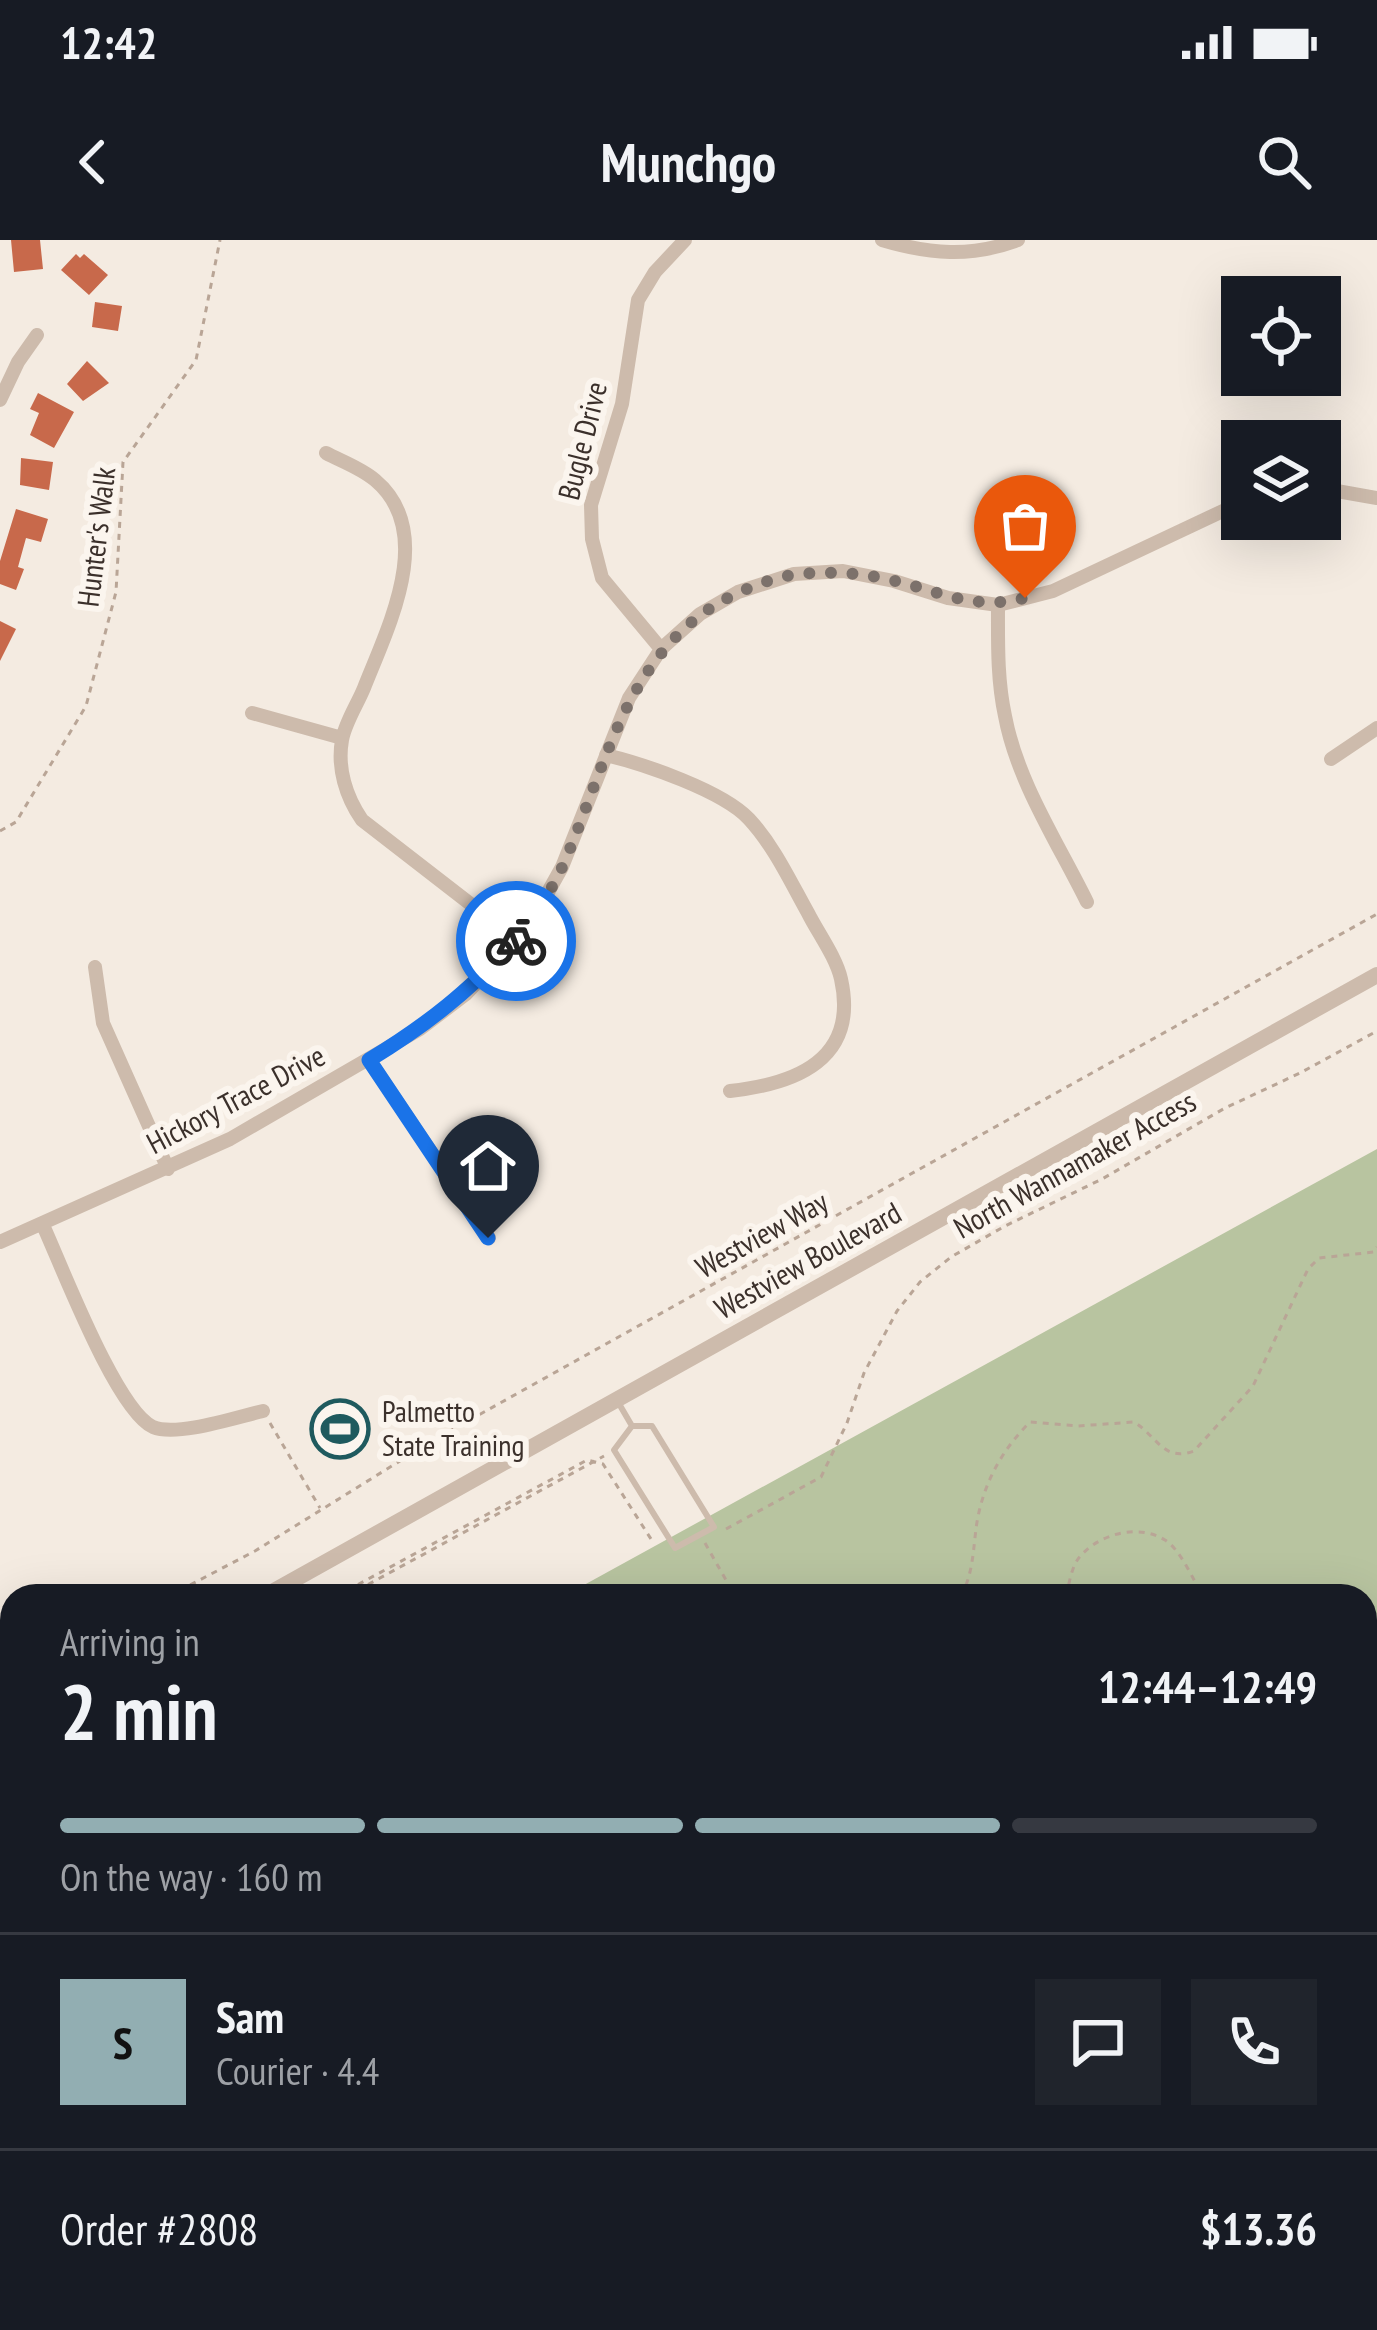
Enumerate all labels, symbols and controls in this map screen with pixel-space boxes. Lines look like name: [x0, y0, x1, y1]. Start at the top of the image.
text: 12:42: [60, 13, 157, 71]
text: Munchgo: [601, 127, 776, 197]
icon: back: [60, 129, 126, 195]
icon: search: [1251, 129, 1317, 195]
map controls: [1221, 276, 1341, 540]
button: locate: [1221, 276, 1341, 396]
street label: Bugle Drive: [548, 378, 615, 504]
button: layers: [1221, 420, 1341, 540]
street label: Hunter's Walk: [68, 464, 123, 609]
pin: [974, 475, 1076, 598]
icon: bag: [992, 493, 1058, 559]
courier: [456, 881, 576, 1001]
icon: bike: [483, 908, 549, 974]
street label: Hickory Trace Drive: [139, 1035, 331, 1162]
street label: North Wannamaker Access: [946, 1081, 1202, 1246]
pin: [437, 1115, 539, 1238]
icon: home: [455, 1133, 521, 1199]
street label: Westview Way: [688, 1181, 835, 1286]
street label: Westview Boulevard: [707, 1192, 907, 1327]
place label: Palmetto State Training: [382, 1391, 524, 1464]
sports icon: Palmetto State Training: [309, 1398, 371, 1460]
text: Arriving in: [60, 1616, 200, 1667]
text: 12:44–12:49: [1098, 1657, 1317, 1715]
text: 2 min: [60, 1661, 218, 1762]
text: On the way · 160 m: [60, 1851, 322, 1902]
button: chat: [1035, 1979, 1161, 2105]
button: phone: [1191, 1979, 1317, 2105]
text: Sam: [216, 1987, 284, 2045]
text: S: [113, 2013, 133, 2071]
text: Courier · 4.4: [216, 2045, 379, 2096]
text: Order #2808: [60, 2199, 258, 2257]
text: $13.36: [1200, 2199, 1317, 2257]

